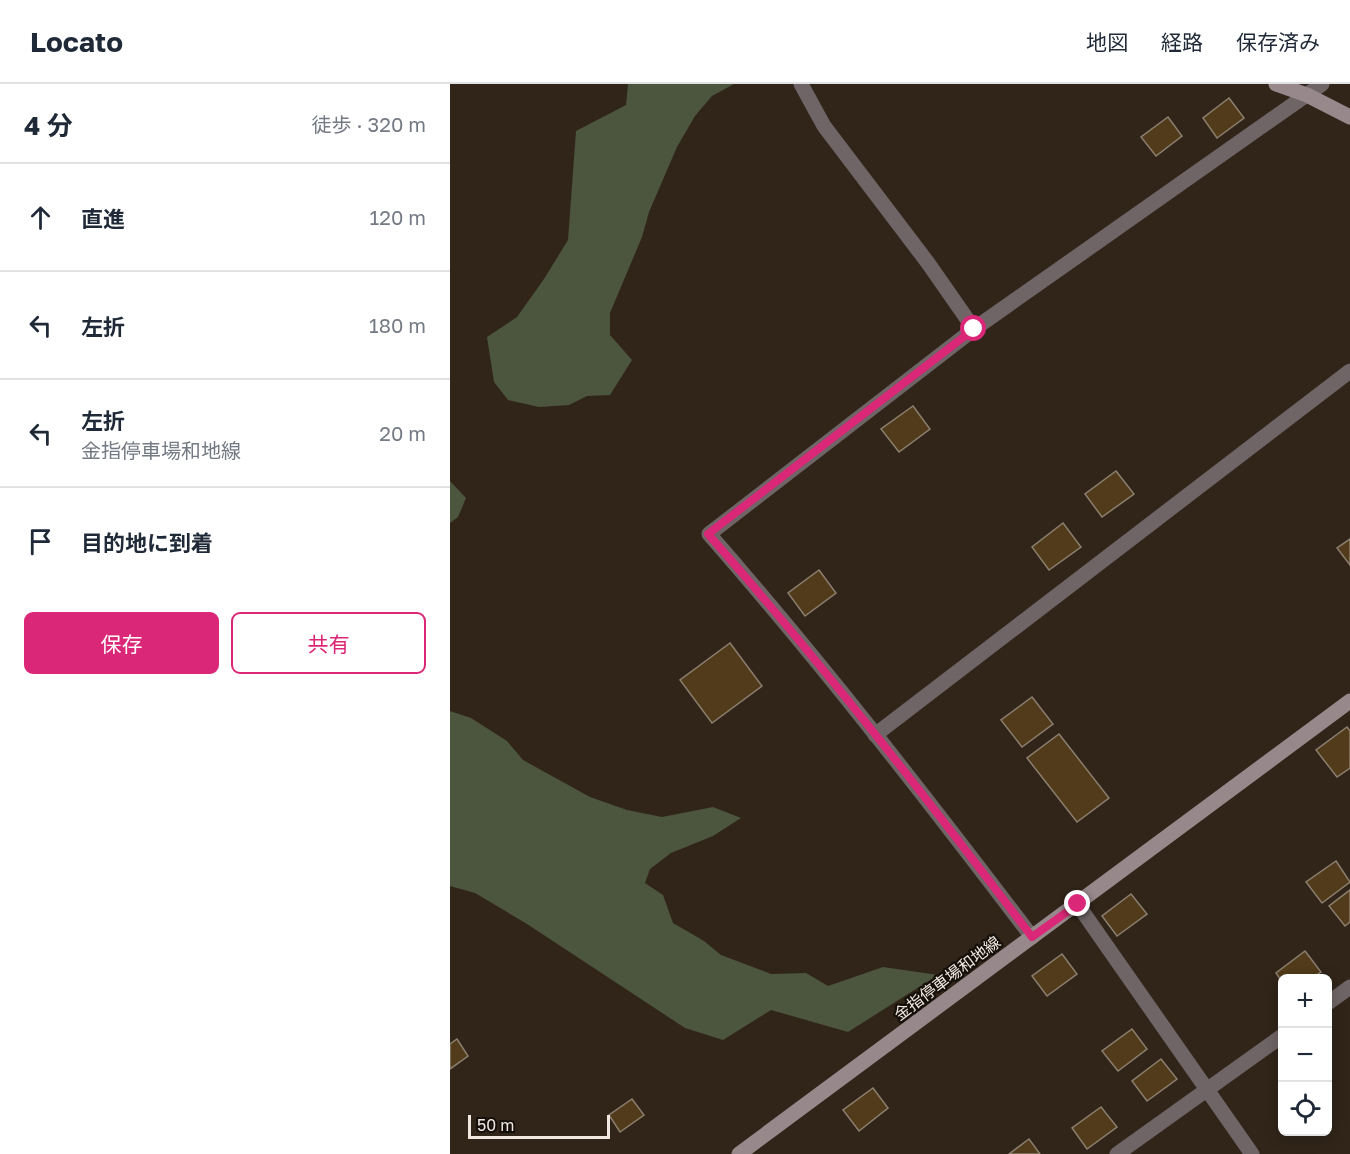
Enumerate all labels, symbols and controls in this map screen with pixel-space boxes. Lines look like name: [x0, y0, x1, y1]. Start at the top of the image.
text: Locato: [30, 25, 123, 58]
text: 地図: [1086, 29, 1128, 55]
text: 経路: [1161, 29, 1203, 55]
text: 保存済み: [1236, 29, 1320, 55]
text: 4 分: [24, 110, 73, 141]
text: 徒歩 · 320 m: [312, 112, 426, 136]
icon: ahead: [24, 201, 57, 234]
text: 直進: [81, 205, 125, 232]
text: 120 m: [370, 205, 426, 229]
icon: left: [24, 309, 57, 342]
text: 左折: [81, 313, 125, 340]
text: 180 m: [369, 313, 426, 337]
route start: [960, 315, 986, 341]
text: 左折: [81, 407, 125, 434]
icon: left: [24, 417, 57, 450]
text: 20 m: [379, 421, 426, 445]
text: 金指停車場和地線: [81, 438, 241, 462]
icon: arrive: [24, 525, 57, 558]
text: 目的地に到着: [81, 529, 213, 556]
button: 保存: [24, 612, 219, 674]
button: 共有: [231, 612, 426, 674]
route end: [1064, 890, 1090, 916]
street label: 金指停車場和地線: [890, 931, 1004, 1025]
map controls: [1278, 974, 1332, 1136]
button: +: [1278, 974, 1332, 1028]
button: −: [1278, 1028, 1332, 1082]
button: locate: [1278, 1082, 1332, 1136]
scale bar: [468, 1112, 610, 1140]
text: 50 m: [477, 1115, 514, 1135]

